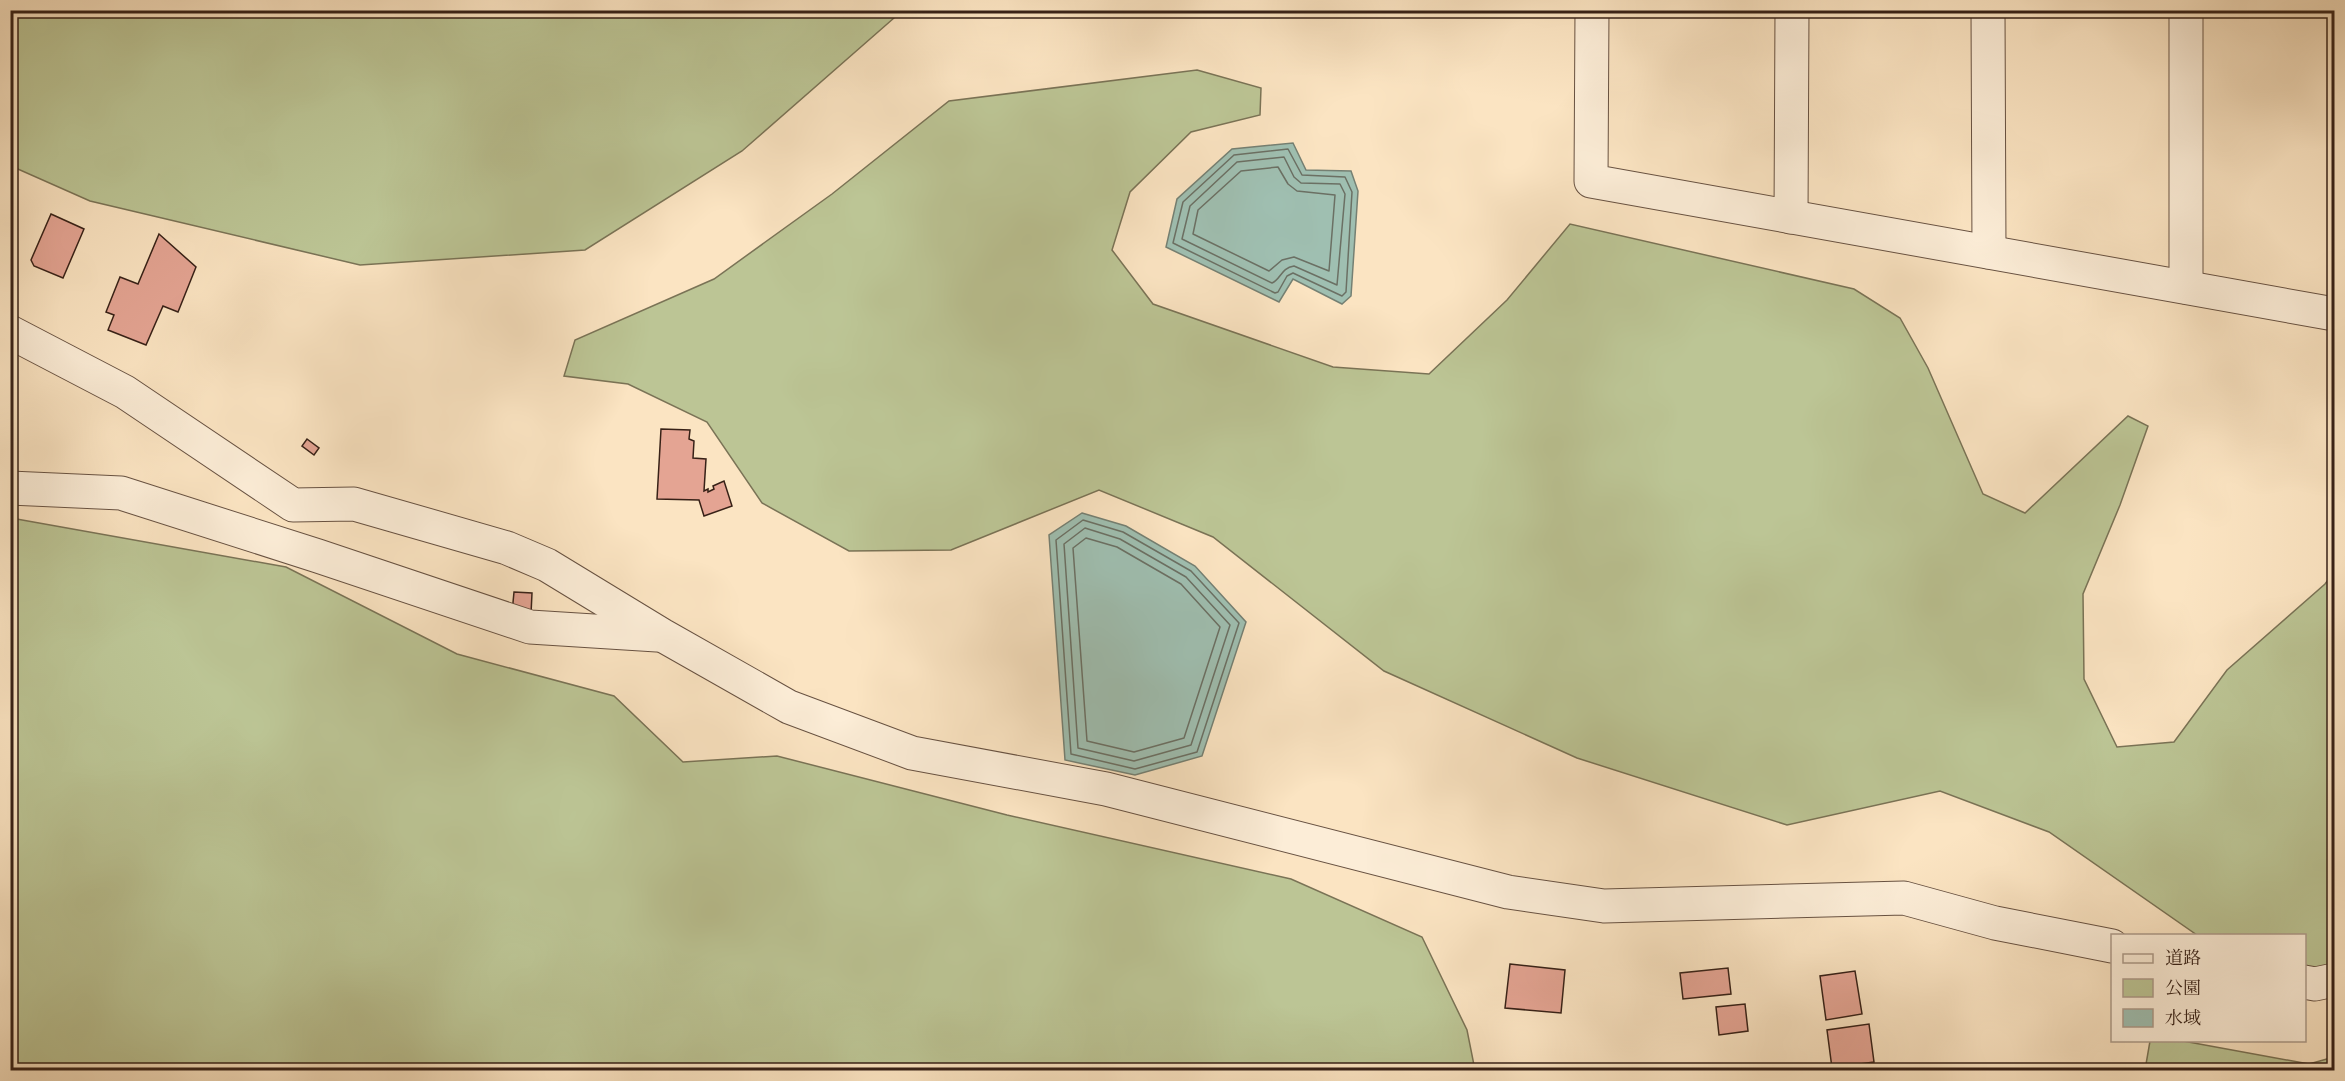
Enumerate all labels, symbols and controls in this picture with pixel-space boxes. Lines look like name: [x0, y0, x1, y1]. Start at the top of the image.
legend: [2111, 934, 2306, 1042]
text: 道路: [2165, 947, 2201, 973]
text: 公園: [2165, 977, 2201, 1003]
text: 水域: [2165, 1007, 2201, 1033]

